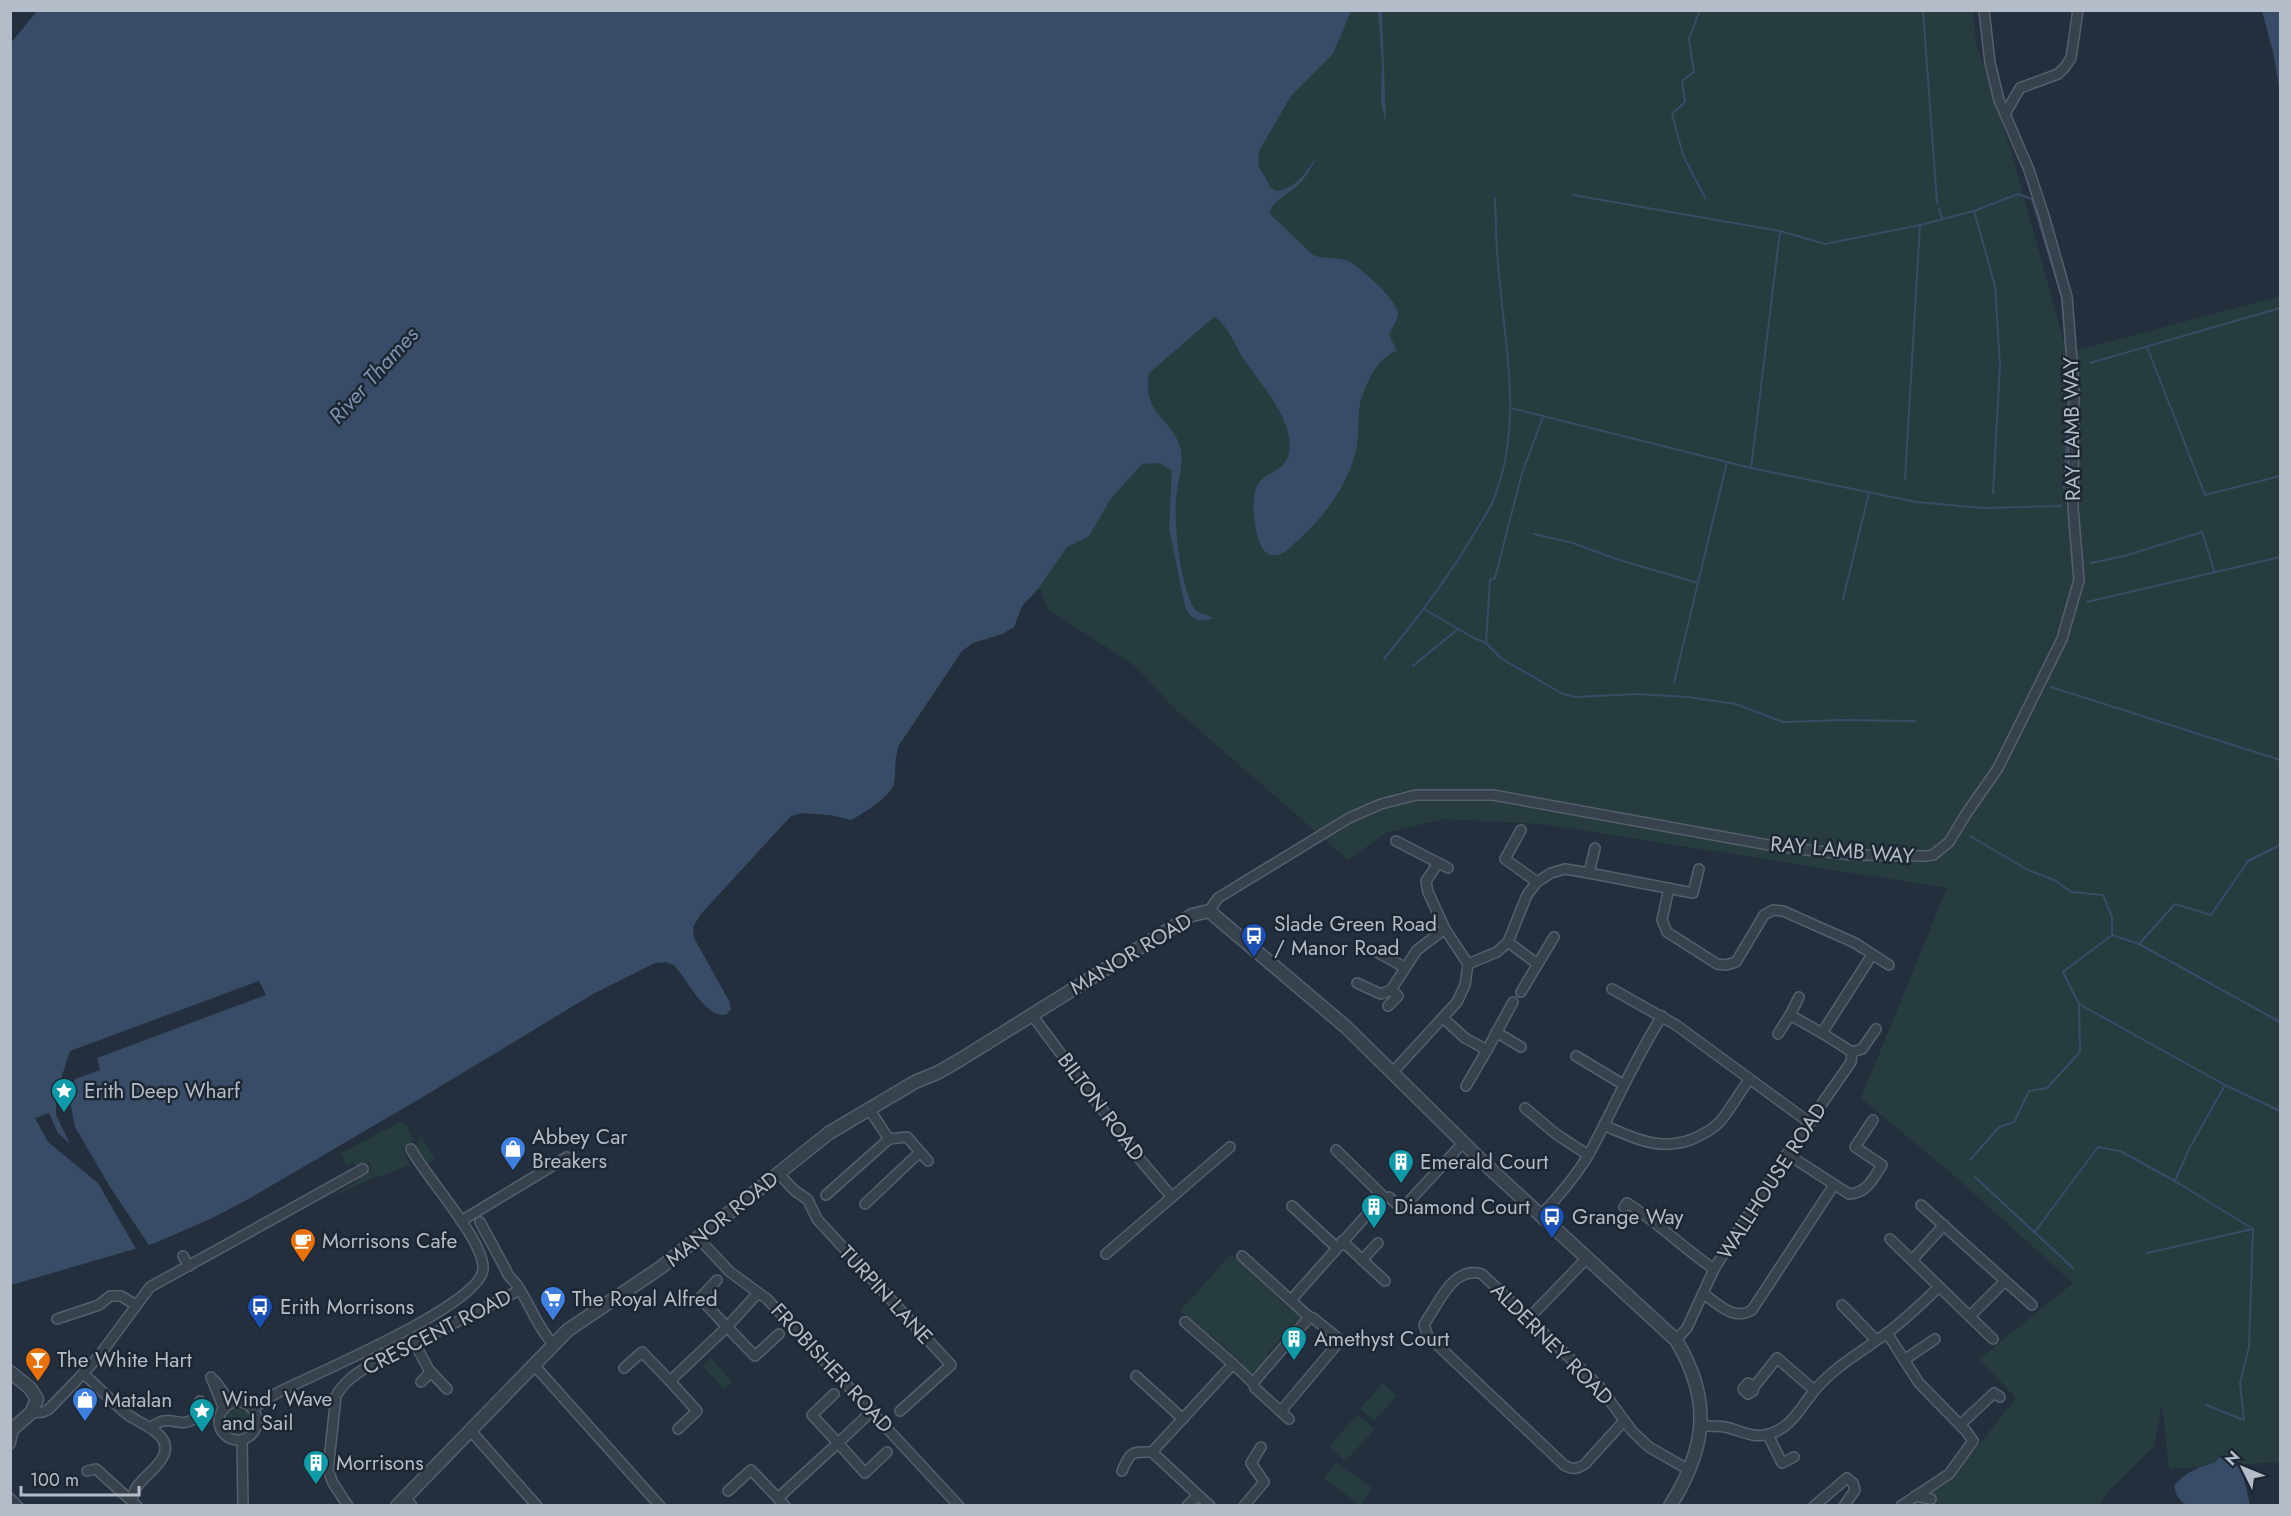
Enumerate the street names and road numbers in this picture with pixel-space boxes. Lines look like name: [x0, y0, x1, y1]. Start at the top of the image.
street label: RAY LAMB WAY: [2056, 357, 2088, 501]
street label: RAY LAMB WAY: [1769, 829, 1915, 871]
street label: MANOR ROAD: [1064, 906, 1198, 1002]
street label: BILTON ROAD: [1050, 1047, 1152, 1167]
street label: WALLHOUSE ROAD: [1710, 1097, 1834, 1265]
street label: MANOR ROAD: [659, 1164, 785, 1274]
street label: TURPIN LANE: [832, 1239, 940, 1351]
street label: ALDERNEY ROAD: [1484, 1276, 1620, 1412]
street label: CRESCENT ROAD: [357, 1282, 517, 1382]
street label: FROBISHER ROAD: [764, 1296, 900, 1440]

